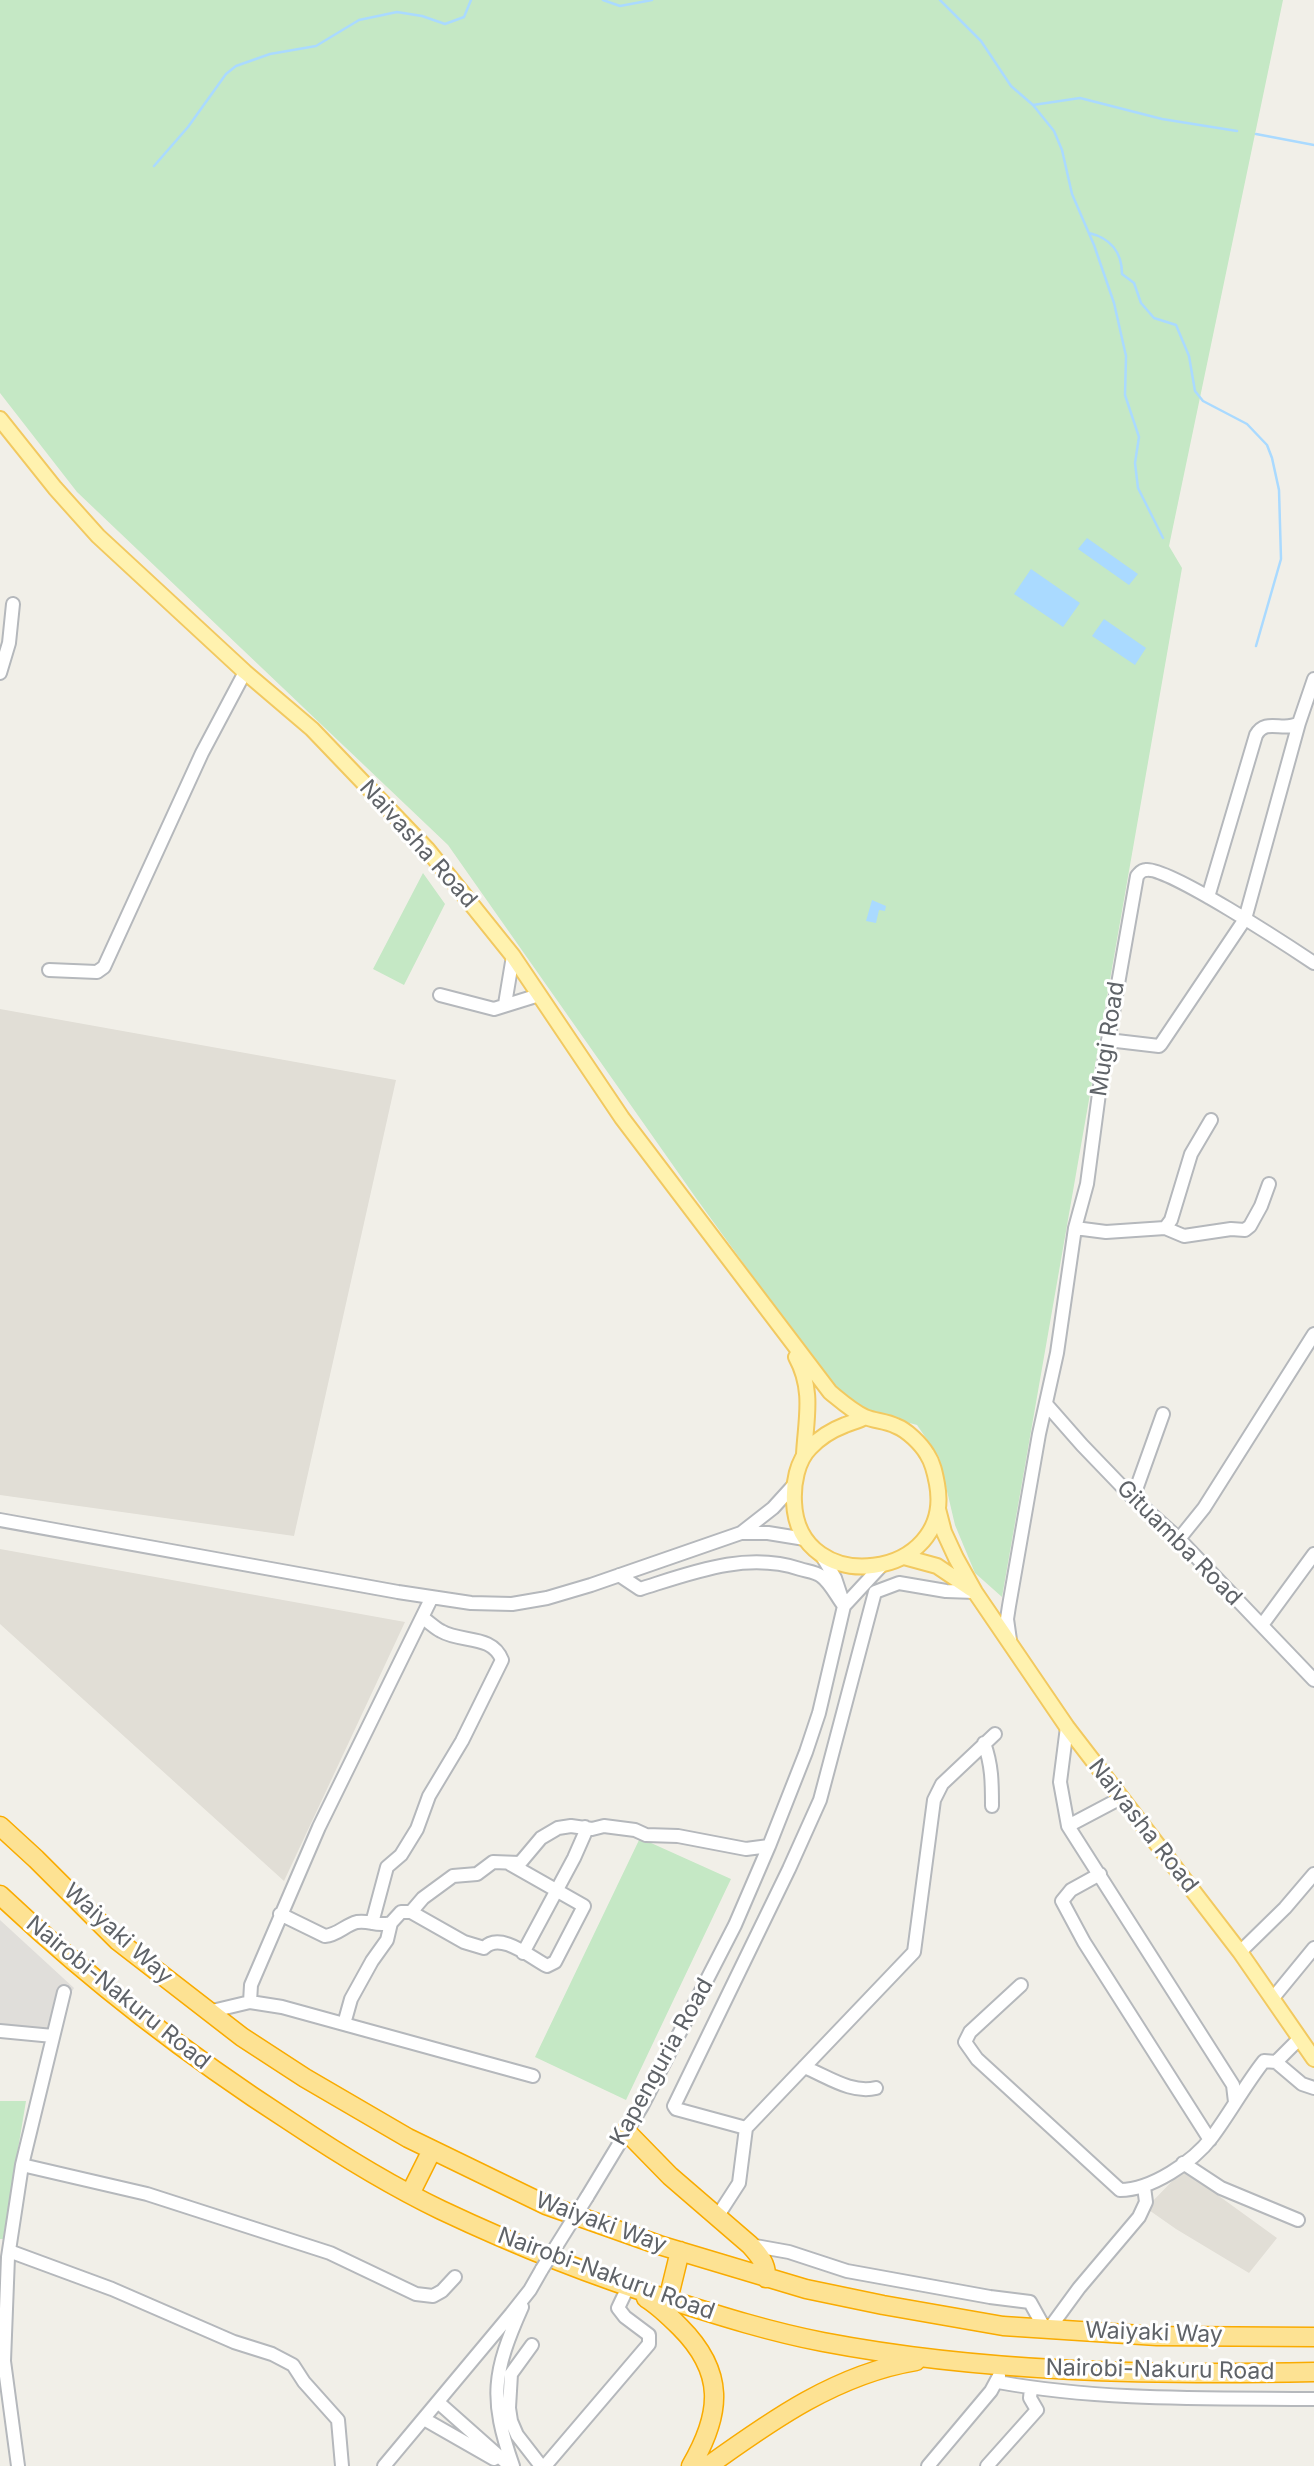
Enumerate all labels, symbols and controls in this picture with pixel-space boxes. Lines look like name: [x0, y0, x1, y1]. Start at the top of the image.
street label: Naivasha Road: [353, 775, 483, 913]
street label: Mugi Road: [1085, 980, 1131, 1098]
street label: Gituamba Road: [1111, 1475, 1247, 1611]
street label: Naivasha Road: [1082, 1754, 1204, 1898]
street label: Waiyaki Way: [58, 1878, 178, 1990]
street label: Nairobi-Nakuru Road: [20, 1910, 216, 2076]
street label: Kapenguria Road: [605, 1974, 719, 2150]
street label: Waiyaki Way: [532, 2187, 670, 2259]
street label: Nairobi-Nakuru Road: [494, 2222, 718, 2326]
street label: Waiyaki Way: [1085, 2317, 1223, 2349]
street label: Nairobi-Nakuru Road: [1045, 2354, 1275, 2386]

